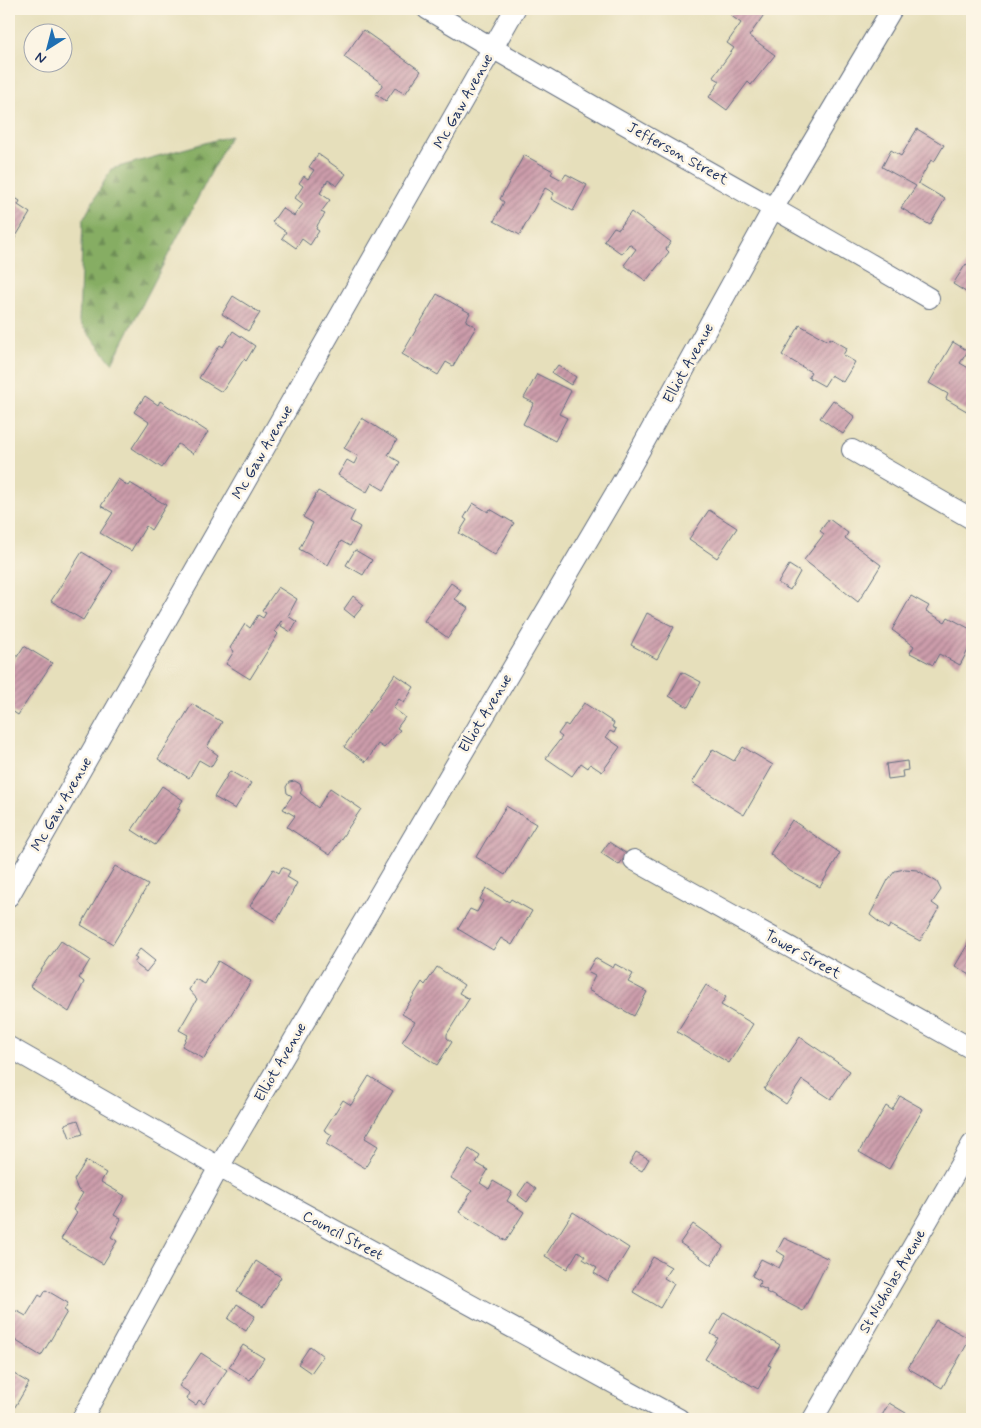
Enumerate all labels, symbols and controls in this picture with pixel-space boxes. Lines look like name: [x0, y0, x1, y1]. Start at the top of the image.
north arrow: [22, 22, 72, 72]
text: N: [32, 48, 50, 68]
street label: Mc Gaw Avenue: [429, 50, 498, 153]
street label: Jefferson Street: [623, 118, 732, 190]
street label: Elliot Avenue: [659, 320, 719, 407]
street label: Mc Gaw Avenue: [228, 402, 298, 503]
street label: Elliot Avenue: [454, 670, 517, 757]
street label: Mc Gaw Avenue: [27, 754, 97, 855]
street label: Tower Street: [761, 926, 844, 984]
street label: Elliot Avenue: [250, 1019, 312, 1106]
street label: Council Street: [299, 1206, 387, 1266]
street label: St Nicholas Avenue: [855, 1226, 931, 1337]

